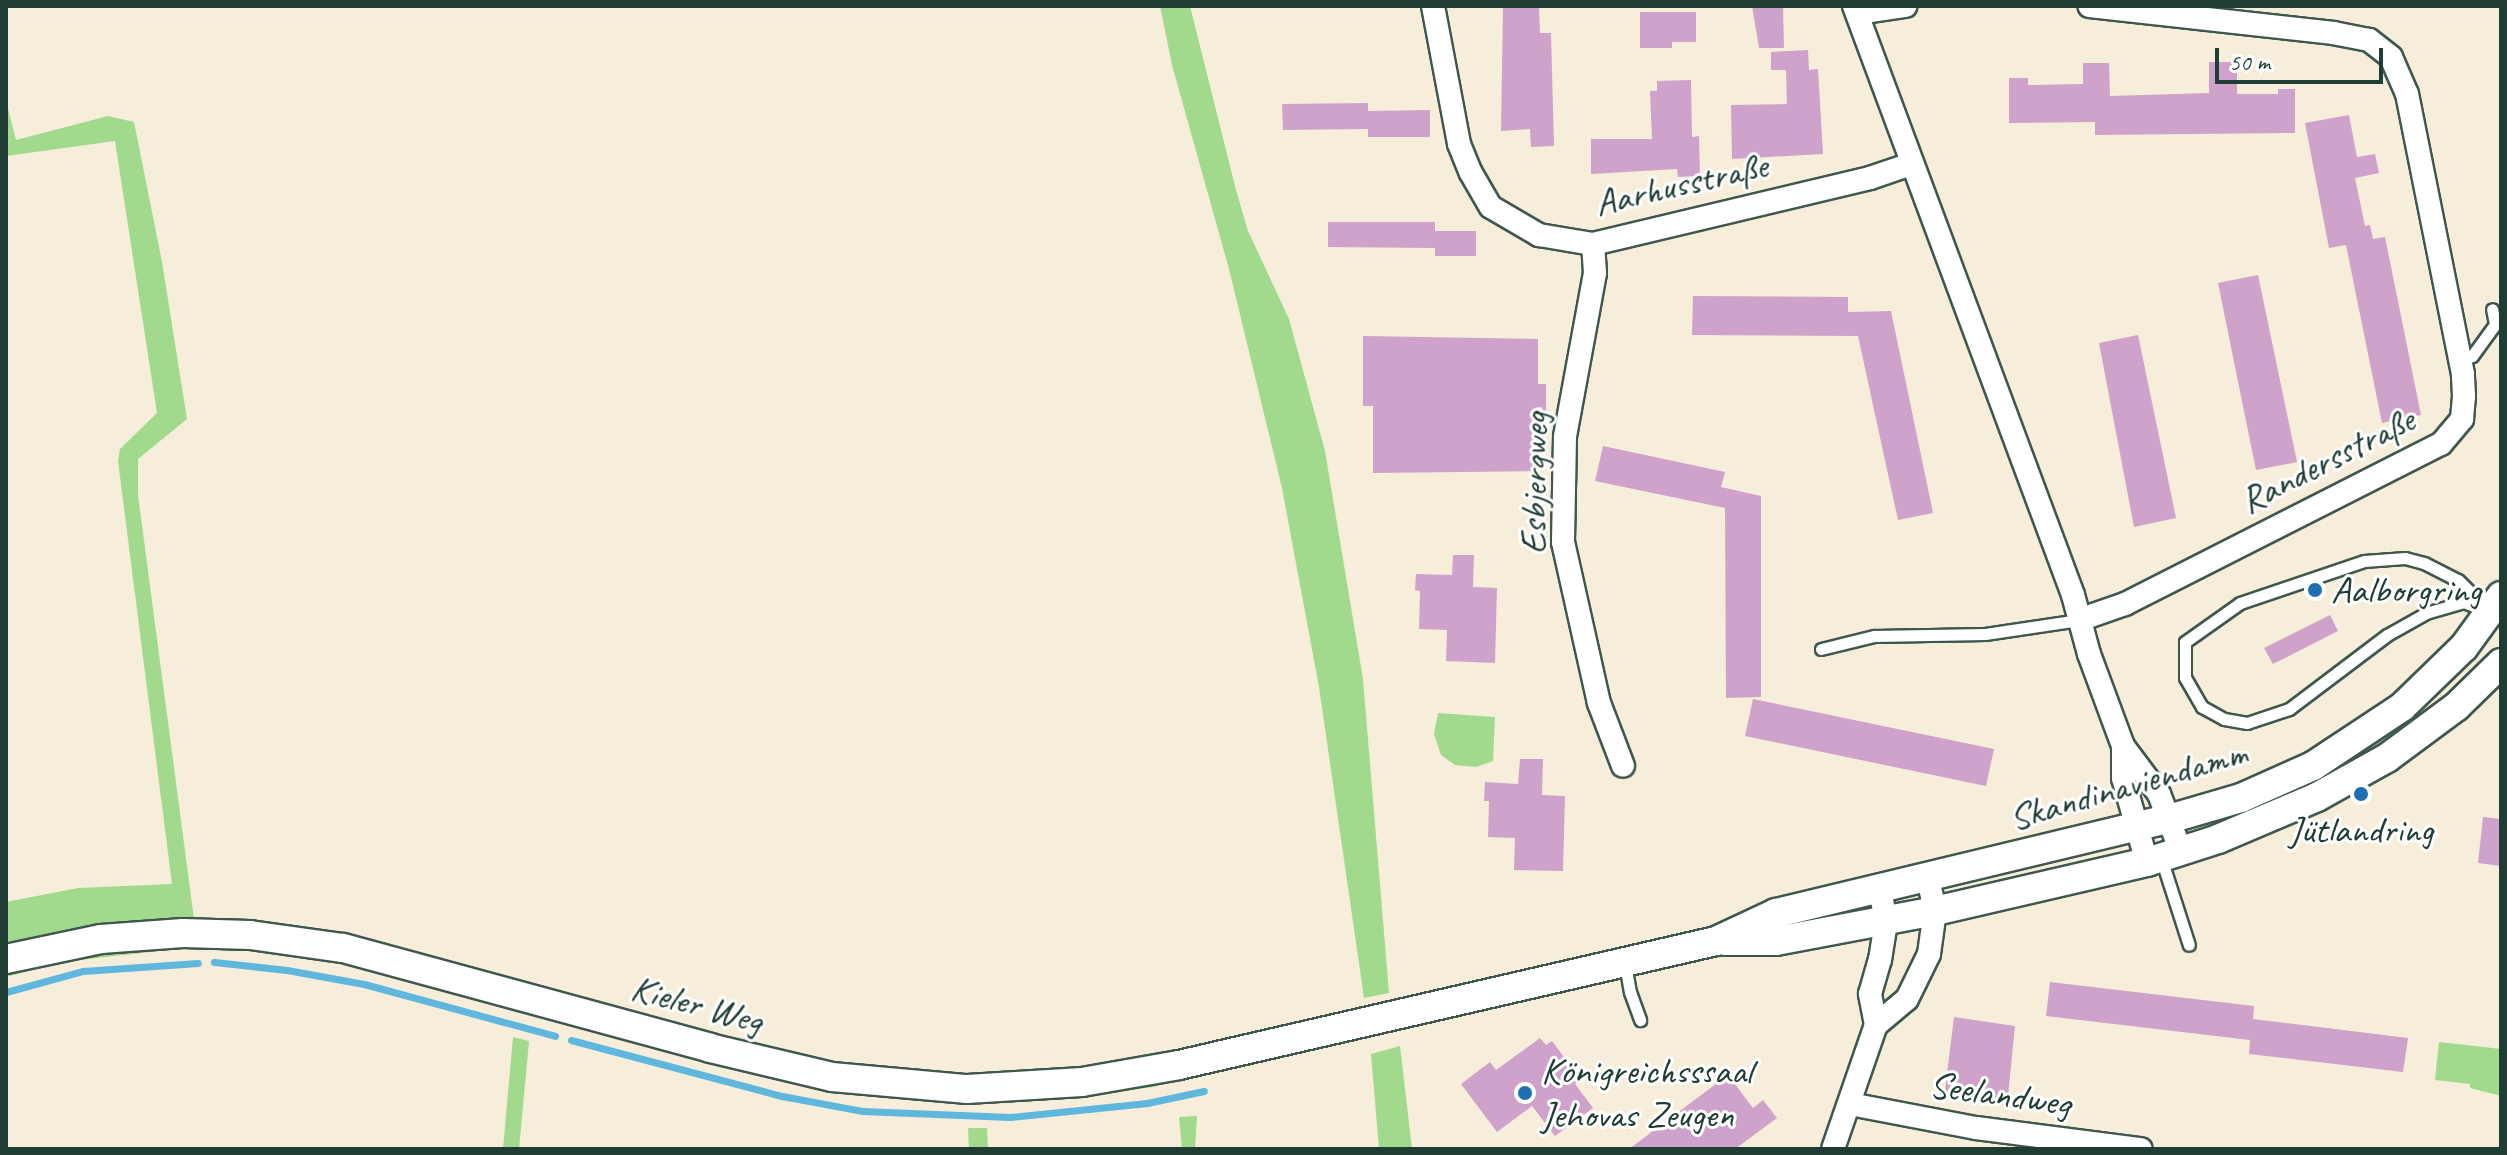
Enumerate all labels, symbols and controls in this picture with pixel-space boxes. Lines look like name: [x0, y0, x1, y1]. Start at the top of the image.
scale bar: [2219, 32, 2387, 82]
text: 50 m: [2229, 47, 2270, 77]
street label: Aarhusstraße: [1590, 142, 1772, 226]
street label: Randersstraße: [2232, 397, 2422, 523]
street label: Esbjergweg: [1510, 411, 1558, 555]
place label: Aalborgring: [2331, 567, 2482, 613]
marker: Aalborgring: [2306, 581, 2324, 599]
street label: Skandinaviendamm: [2004, 729, 2252, 841]
marker: Jütlandring: [2352, 785, 2370, 803]
place label: Jütlandring: [2289, 807, 2433, 853]
street label: Kieler Weg: [626, 965, 768, 1043]
place label: Königreichsssaal Jehovas Zeugen: [1541, 1048, 1752, 1138]
street label: Seelandweg: [1927, 1062, 2073, 1126]
marker: Königreichsssaal Jehovas Zeugen: [1516, 1084, 1534, 1102]

